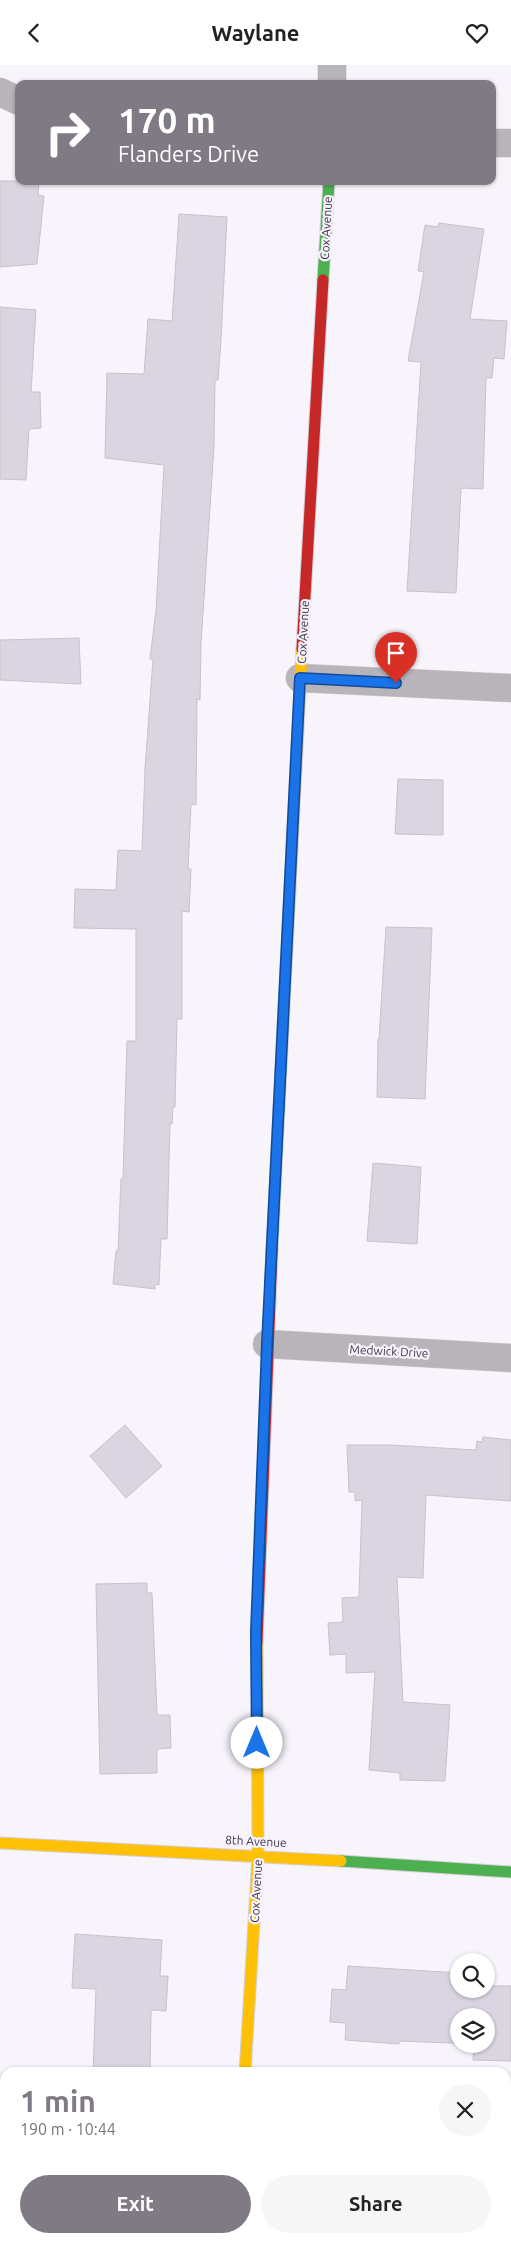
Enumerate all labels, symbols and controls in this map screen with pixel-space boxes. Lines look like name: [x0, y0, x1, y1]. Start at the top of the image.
icon: back: [20, 19, 48, 47]
icon: heart: [463, 19, 491, 47]
text: Waylane: [212, 20, 299, 45]
icon: right: [35, 100, 100, 165]
text: 170 m: [118, 100, 216, 140]
text: Flanders Drive: [118, 141, 259, 166]
street label: Cox Avenue: [318, 196, 334, 260]
street label: Cox Avenue: [295, 600, 311, 664]
pin: [375, 632, 417, 683]
icon: arrive: [382, 639, 410, 667]
street label: Medwick Drive: [349, 1342, 429, 1360]
position arrow: [230, 1716, 282, 1768]
street label: 8th Avenue: [225, 1833, 287, 1849]
street label: Cox Avenue: [248, 1859, 264, 1923]
map controls: [450, 1953, 495, 2053]
button: search: [450, 1953, 495, 1998]
button: layers: [450, 2008, 495, 2053]
text: 1 min: [20, 2084, 96, 2118]
button: close: [439, 2084, 491, 2136]
text: 190 m · 10:44: [20, 2120, 116, 2138]
button: Exit: [20, 2175, 251, 2233]
button: Share: [261, 2175, 491, 2233]

